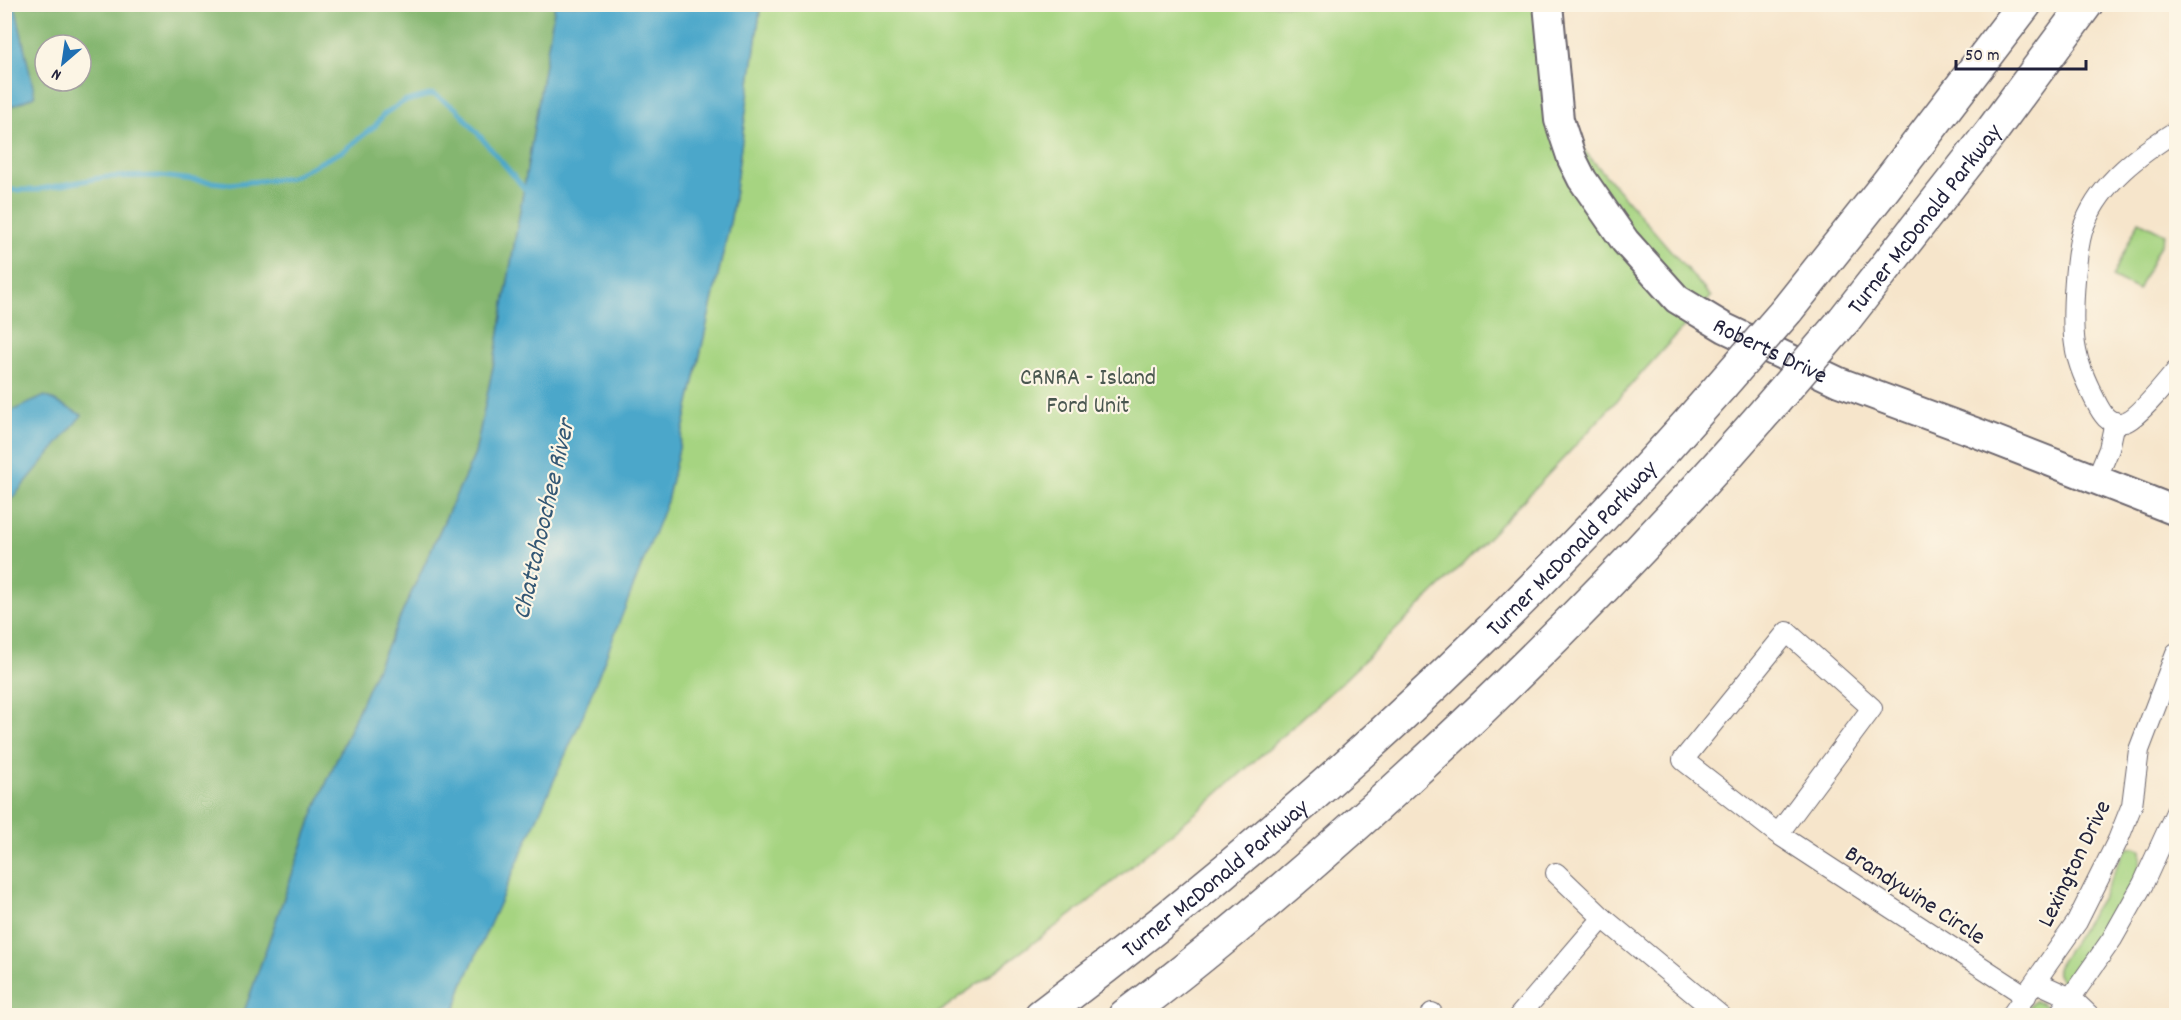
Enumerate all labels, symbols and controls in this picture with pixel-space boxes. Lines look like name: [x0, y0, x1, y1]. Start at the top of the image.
north arrow: [33, 33, 93, 93]
scale bar: [1956, 33, 2086, 71]
text: 50 m: [1965, 44, 2000, 69]
text: N: [48, 62, 66, 86]
street label: Turner McDonald Parkway: [1840, 117, 2012, 323]
street label: Roberts Drive: [1705, 310, 1832, 394]
park label: CRNRA - Island Ford Unit: [1020, 362, 1156, 424]
water label: Chattahoochee River: [504, 413, 587, 623]
street label: Turner McDonald Parkway: [1480, 453, 1668, 646]
street label: Turner McDonald Parkway: [1116, 791, 1318, 968]
street label: Lexington Drive: [2030, 795, 2121, 934]
street label: Brandywine Circle: [1837, 838, 1991, 955]

